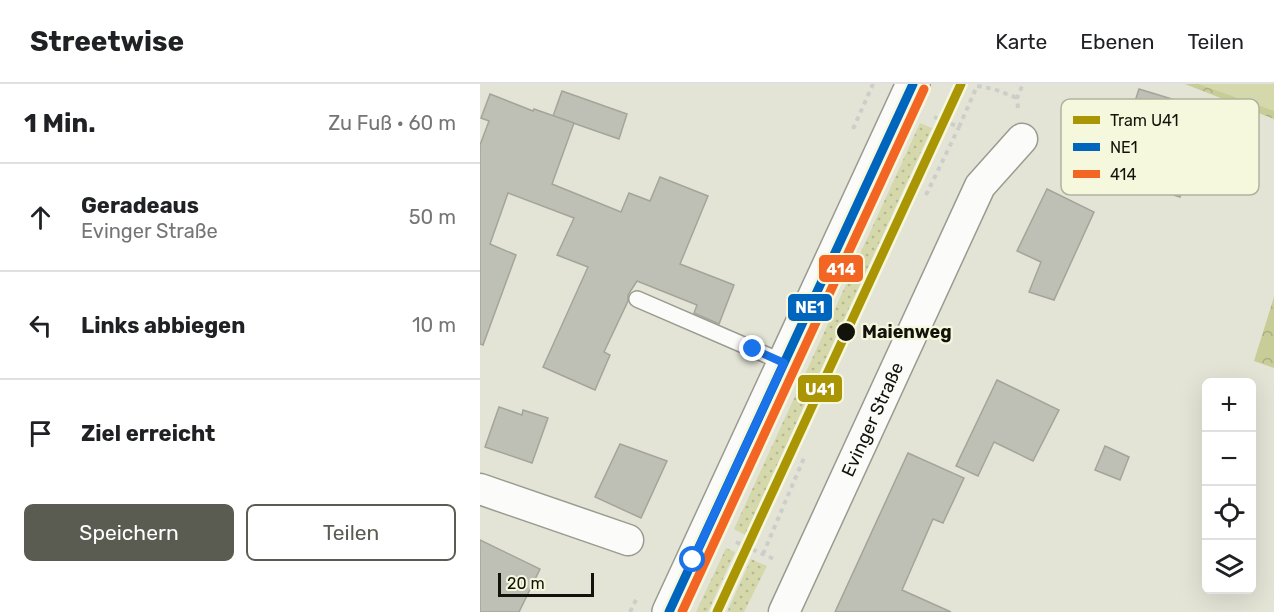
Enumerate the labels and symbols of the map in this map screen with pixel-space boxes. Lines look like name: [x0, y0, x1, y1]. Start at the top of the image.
legend: [1061, 99, 1259, 195]
text: Tram U41: [1110, 111, 1179, 130]
text: NE1: [1110, 138, 1138, 157]
text: 414: [1110, 165, 1136, 184]
line badge: 414: [818, 254, 864, 283]
text: 414: [826, 260, 856, 279]
line badge: NE1: [787, 293, 833, 322]
text: NE1: [795, 298, 825, 317]
marker: Maienweg: [835, 321, 857, 343]
place label: Maienweg: [862, 321, 952, 343]
route end: [739, 335, 765, 361]
street label: Evinger Straße: [837, 359, 908, 480]
line badge: U41: [797, 374, 843, 403]
text: U41: [805, 380, 835, 399]
route start: [679, 546, 705, 572]
scale bar: [498, 570, 594, 598]

